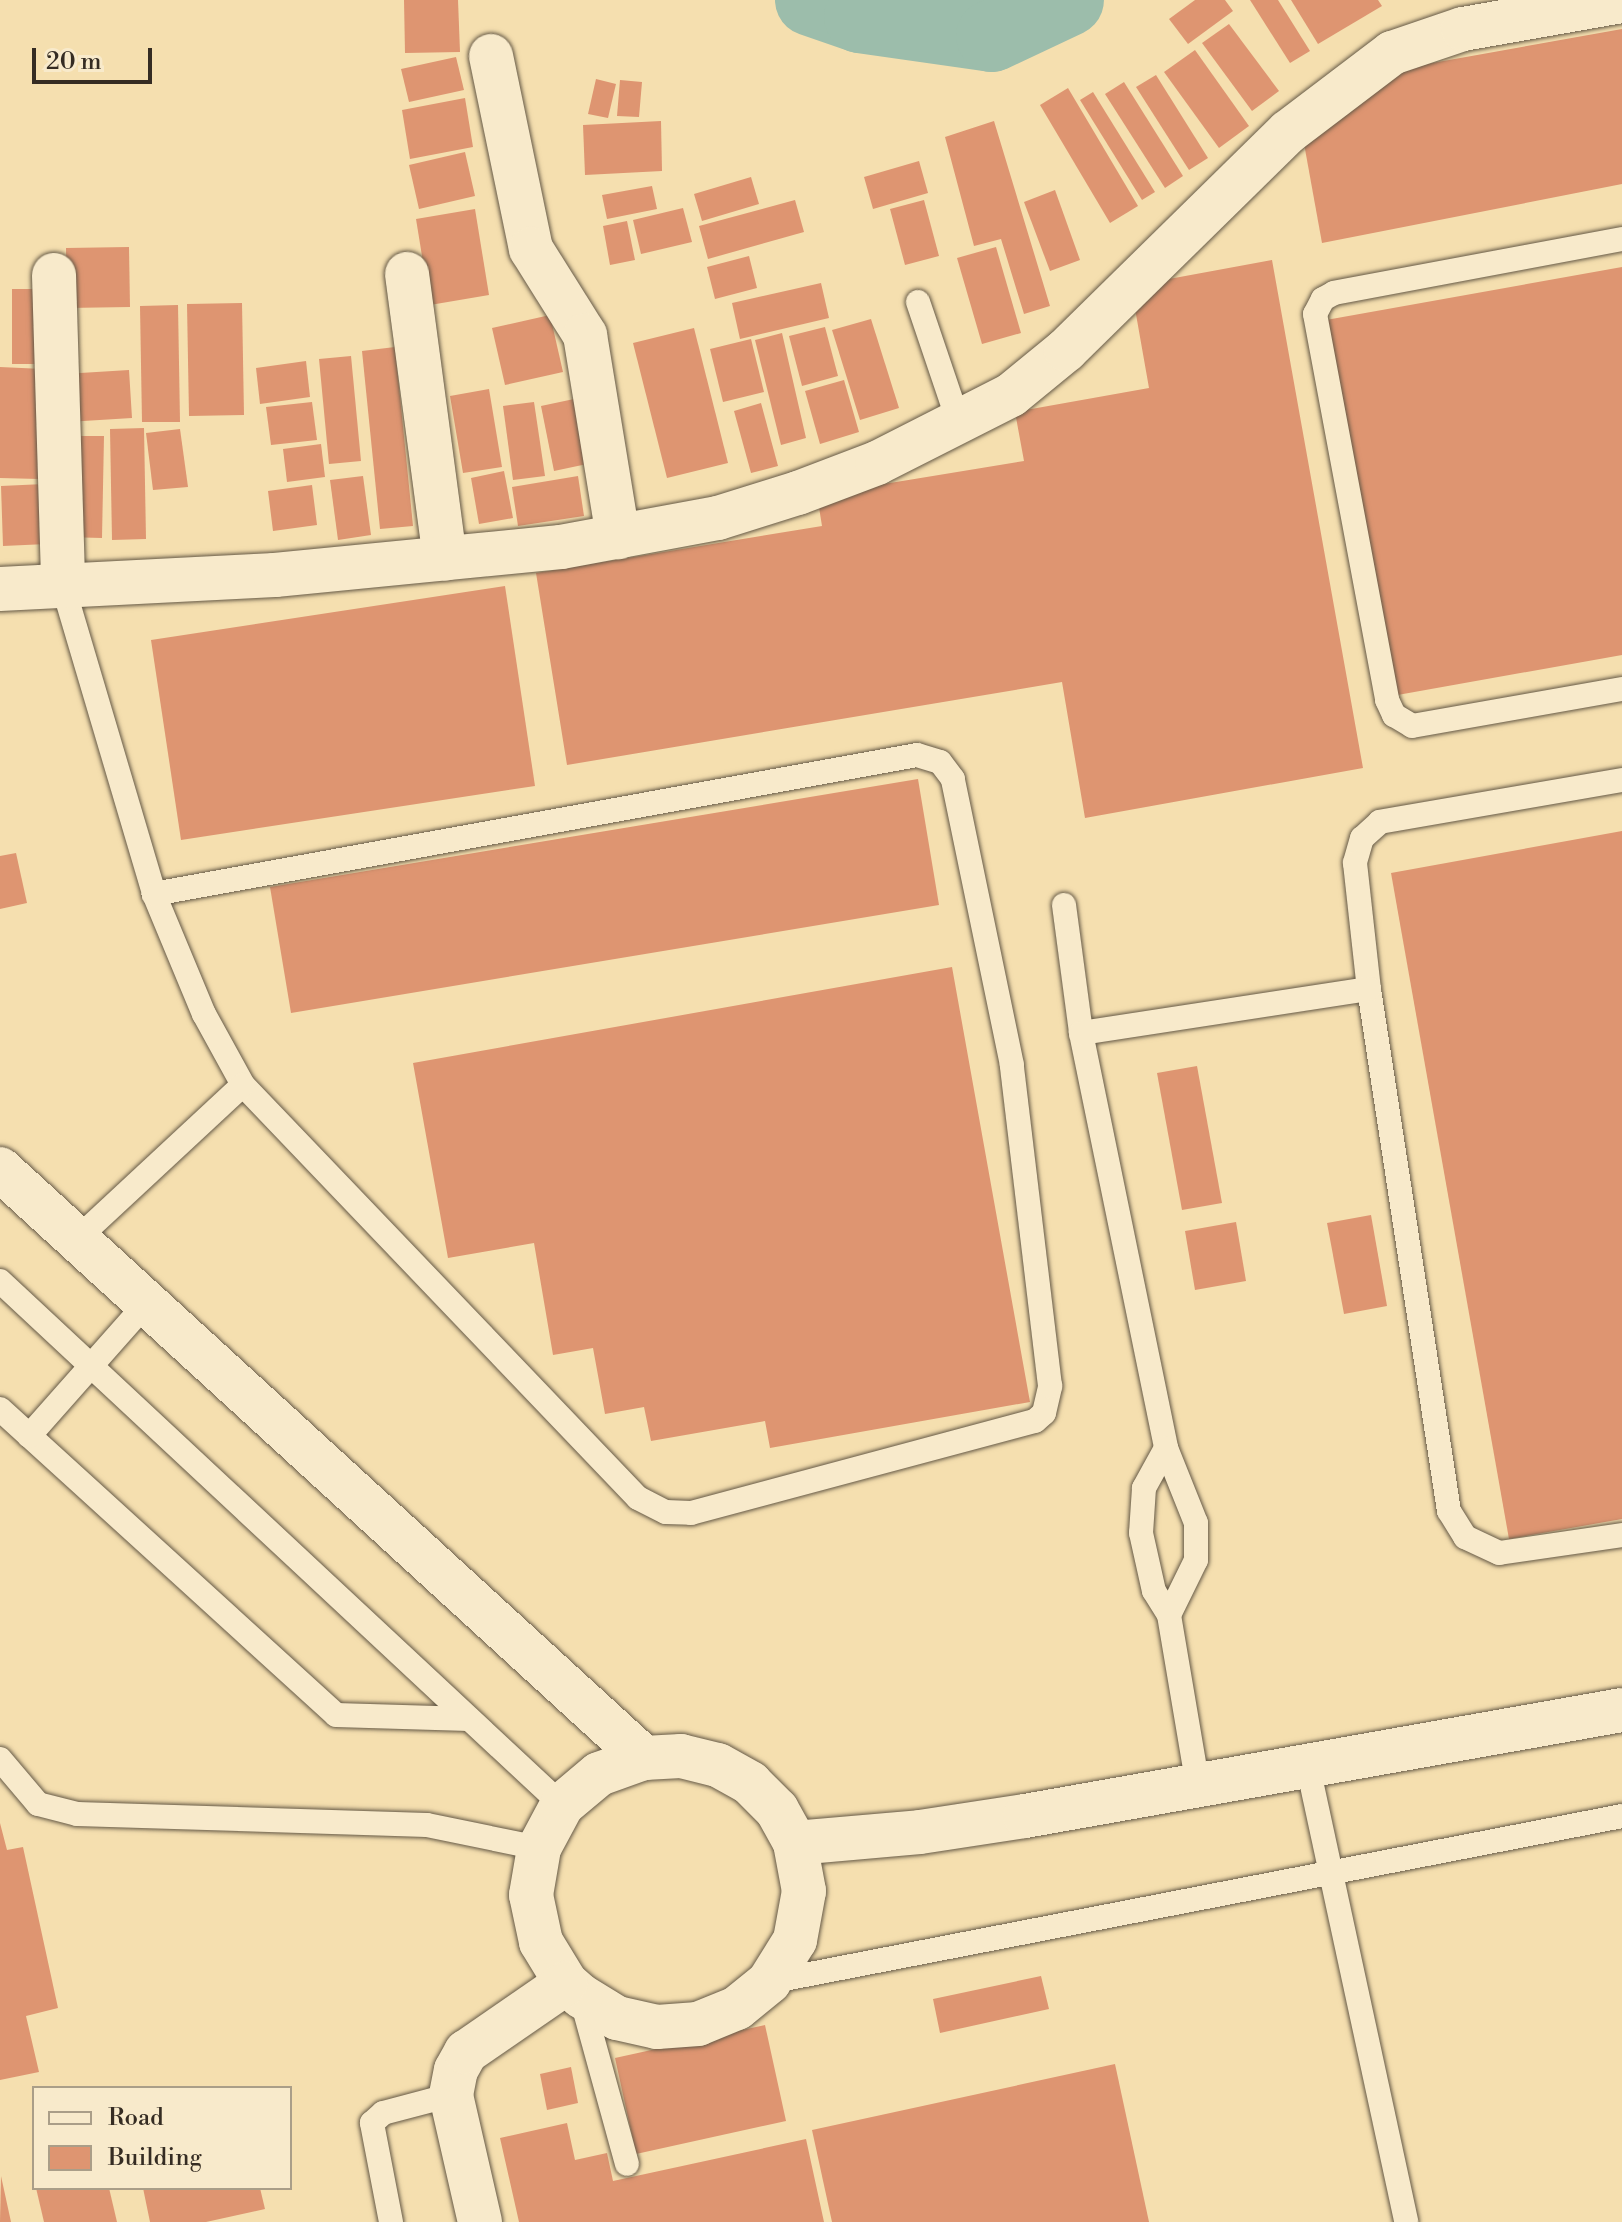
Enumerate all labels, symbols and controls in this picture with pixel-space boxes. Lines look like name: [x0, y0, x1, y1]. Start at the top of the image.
scale bar: [36, 32, 156, 82]
text: 20 m: [46, 47, 102, 77]
legend: [32, 2086, 292, 2190]
text: Road: [108, 2103, 164, 2133]
text: Building: [108, 2143, 202, 2173]

